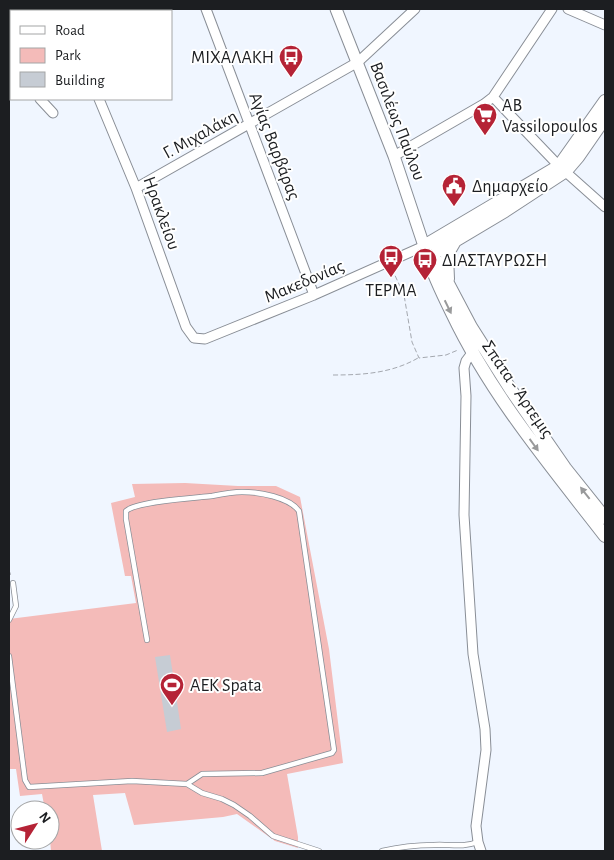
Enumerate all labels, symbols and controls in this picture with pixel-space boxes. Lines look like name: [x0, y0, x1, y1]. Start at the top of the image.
legend: [10, 10, 172, 100]
text: Road: [55, 23, 85, 38]
bus stop icon: ΜΙΧΑΛΑΚΗ: [278, 44, 304, 78]
text: Park: [55, 48, 81, 63]
place label: ΜΙΧΑΛΑΚΗ: [191, 49, 274, 67]
street label: Βασιλέως Παύλου: [366, 60, 428, 183]
text: Building: [55, 73, 105, 88]
street label: Αγίας Βαρβάρας: [245, 90, 304, 202]
place label: AB Vassilopoulos: [502, 97, 598, 136]
supermarket icon: AB Vassilopoulos: [472, 102, 498, 136]
street label: Γ. Μιχαλάκη: [160, 107, 241, 163]
public building icon: Δημαρχείο: [441, 173, 467, 207]
street label: Ηρακλείου: [140, 174, 184, 252]
place label: Δημαρχείο: [472, 177, 548, 196]
bus stop icon: ΤΕΡΜΑ: [378, 244, 404, 278]
bus stop icon: ΔΙΑΣΤΑΥΡΩΣΗ: [412, 247, 438, 281]
place label: ΔΙΑΣΤΑΥΡΩΣΗ: [442, 252, 547, 270]
street label: Μακεδονίας: [262, 256, 347, 307]
place label: ΤΕΡΜΑ: [365, 282, 417, 300]
one-way arrow: [445, 300, 453, 314]
street label: Σπάτα - Άρτεμις: [478, 338, 556, 442]
one-way arrow: [528, 438, 539, 451]
one-way arrow: [580, 487, 591, 500]
sports icon: AEK Spata: [159, 672, 185, 706]
place label: AEK Spata: [190, 677, 262, 695]
north arrow: [10, 800, 60, 850]
text: N: [36, 810, 53, 826]

